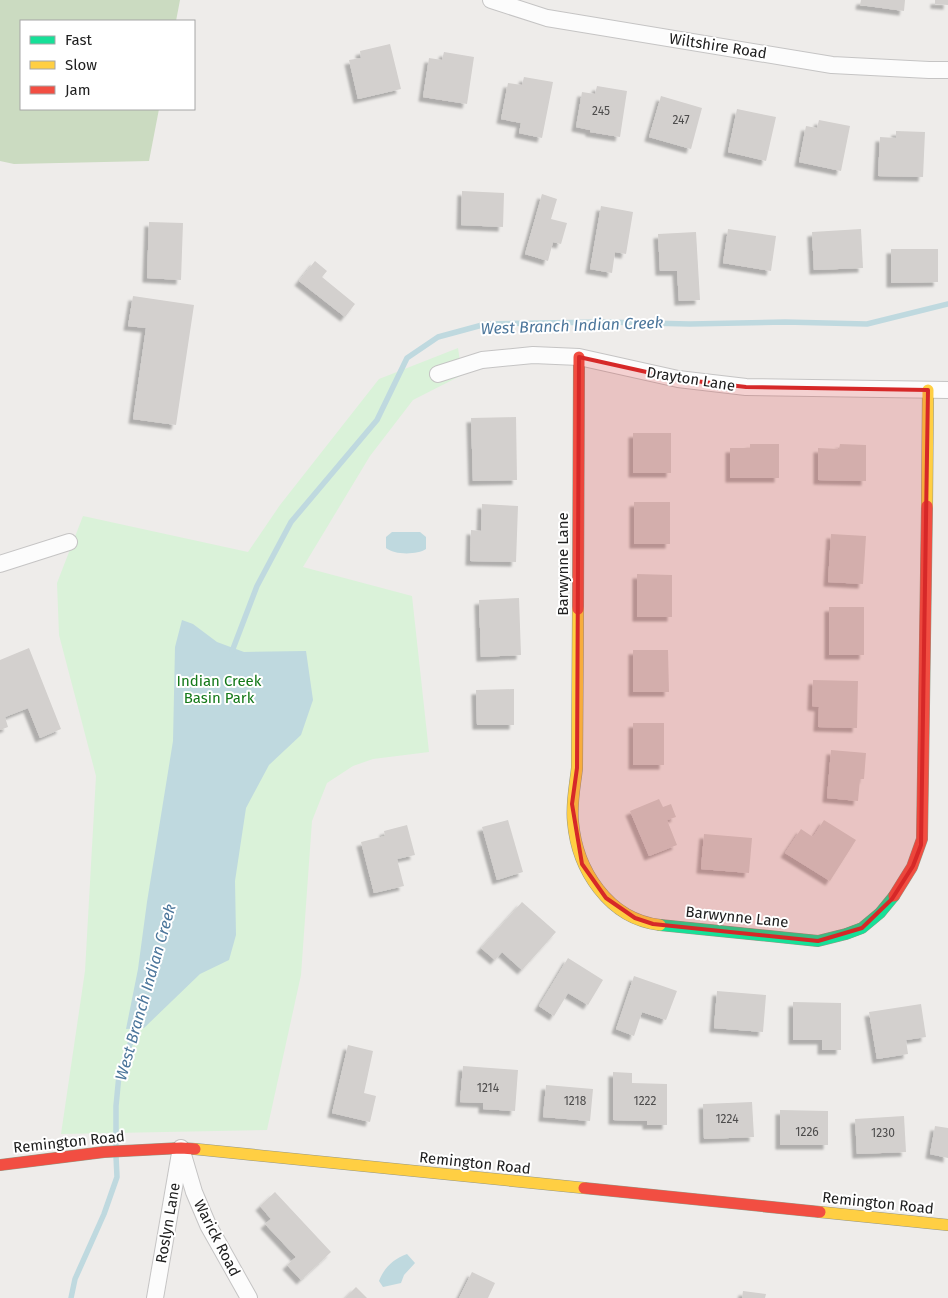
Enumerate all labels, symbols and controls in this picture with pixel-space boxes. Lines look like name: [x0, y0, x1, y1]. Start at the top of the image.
legend: [20, 20, 195, 110]
street label: Wiltshire Road: [668, 29, 768, 63]
text: Fast: [65, 31, 92, 49]
text: Slow: [65, 56, 97, 74]
text: Jam: [65, 81, 91, 99]
house number: 245: [592, 104, 610, 118]
house number: 247: [672, 113, 690, 127]
water label: West Branch Indian Creek: [480, 313, 664, 338]
street label: Drayton Lane: [645, 363, 737, 395]
street label: Barwynne Lane: [554, 512, 572, 616]
park label: Indian Creek Basin Park: [177, 672, 262, 707]
water label: West Branch Indian Creek: [111, 901, 180, 1083]
street label: Barwynne Lane: [685, 903, 789, 931]
house number: 1214: [477, 1081, 500, 1095]
house number: 1218: [564, 1094, 587, 1108]
house number: 1222: [633, 1094, 657, 1108]
house number: 1224: [715, 1112, 739, 1126]
house number: 1226: [795, 1125, 819, 1139]
house number: 1230: [871, 1126, 895, 1140]
street label: Remington Road: [12, 1127, 126, 1157]
street label: Remington Road: [418, 1148, 532, 1178]
street label: Roslyn Lane: [152, 1181, 184, 1265]
street label: Remington Road: [821, 1188, 935, 1218]
street label: Warick Road: [190, 1197, 244, 1279]

